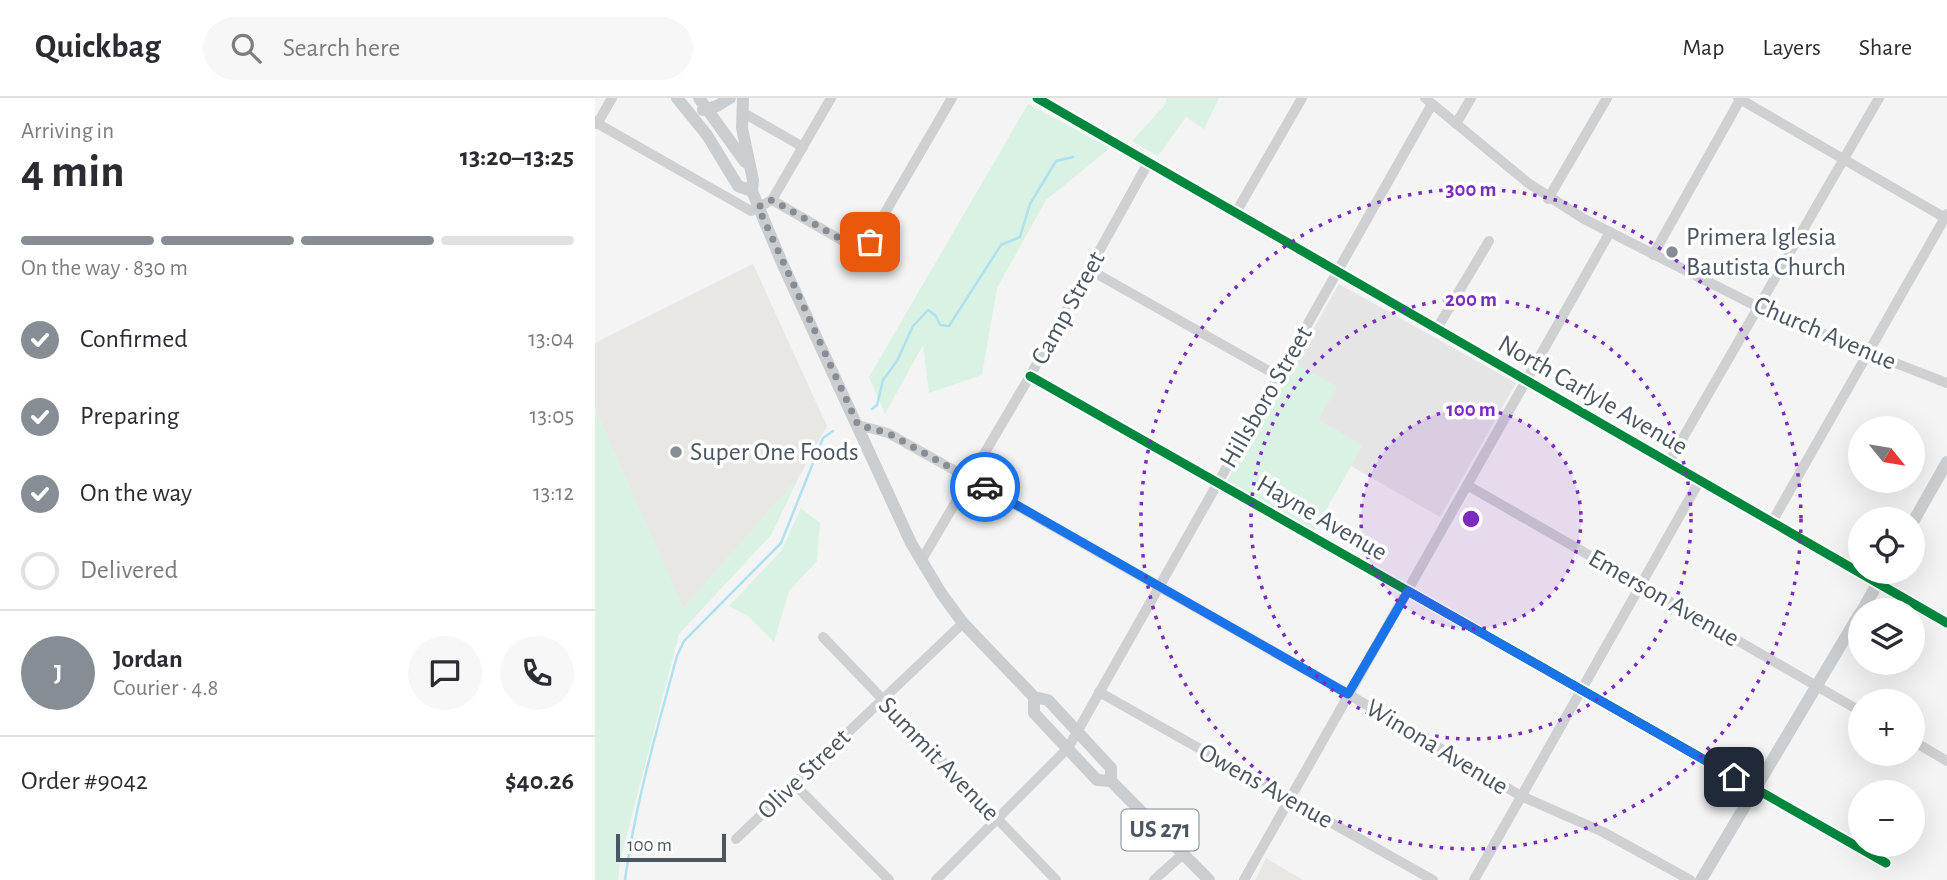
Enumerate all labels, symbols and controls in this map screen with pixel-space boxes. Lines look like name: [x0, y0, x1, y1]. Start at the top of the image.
search box: [203, 17, 693, 80]
icon: search: [227, 29, 265, 67]
text: Quickbag: [35, 31, 161, 64]
text: Search here: [283, 35, 400, 61]
text: Map: [1682, 36, 1724, 60]
text: Layers: [1762, 36, 1821, 60]
text: Share: [1859, 36, 1912, 60]
text: Arriving in: [21, 120, 114, 143]
text: 13:20–13:25: [460, 144, 574, 170]
text: 4 min: [21, 149, 125, 195]
text: 300 m: [1445, 179, 1497, 200]
pin: [840, 212, 900, 272]
icon: bag: [851, 223, 889, 261]
place label: Primera Iglesia Bautista Church: [1686, 224, 1846, 280]
marker: Primera Iglesia Bautista Church: [1664, 244, 1680, 260]
street label: Camp Street: [1026, 247, 1110, 369]
text: On the way · 830 m: [21, 257, 188, 280]
text: 200 m: [1445, 289, 1497, 310]
street label: Church Avenue: [1750, 291, 1900, 375]
icon: check: [21, 321, 59, 359]
street label: Hillsboro Street: [1215, 322, 1317, 472]
text: Confirmed: [80, 326, 188, 352]
text: 13:04: [528, 328, 574, 351]
street label: North Carlyle Avenue: [1494, 330, 1692, 460]
icon: check: [21, 398, 59, 436]
text: 100 m: [1446, 399, 1496, 420]
text: Preparing: [80, 403, 179, 429]
text: 13:05: [530, 405, 574, 428]
north arrow: [1848, 416, 1925, 494]
map controls: [1848, 416, 1925, 857]
place label: Super One Foods: [690, 439, 859, 465]
marker: Super One Foods: [668, 444, 684, 460]
courier: [950, 452, 1020, 522]
icon: car: [966, 468, 1004, 506]
street label: Hayne Avenue: [1252, 470, 1392, 566]
icon: check: [21, 475, 59, 513]
text: On the way: [80, 480, 192, 506]
text: 13:12: [533, 482, 574, 505]
centre of rings: [1459, 507, 1483, 531]
button: locate: [1848, 507, 1925, 584]
street label: Emerson Avenue: [1584, 544, 1744, 652]
text: Delivered: [80, 557, 178, 583]
button: layers: [1848, 598, 1925, 675]
button: chat: [408, 636, 482, 710]
button: phone: [500, 636, 574, 710]
text: Jordan: [113, 646, 183, 672]
text: J: [54, 660, 62, 686]
text: Courier · 4.8: [113, 677, 218, 700]
button: +: [1848, 689, 1925, 766]
street label: Summit Avenue: [874, 692, 1004, 826]
street label: Winona Avenue: [1361, 694, 1513, 800]
street label: Olive Street: [753, 724, 855, 824]
street label: Owens Avenue: [1195, 739, 1337, 833]
pin: [1704, 747, 1764, 807]
icon: home: [1715, 758, 1753, 796]
text: Order #9042: [21, 768, 148, 794]
text: $40.26: [505, 768, 574, 794]
button: −: [1848, 780, 1925, 857]
road number: US 271: [1121, 810, 1199, 850]
scale bar: [616, 831, 726, 863]
text: 100 m: [627, 836, 672, 855]

